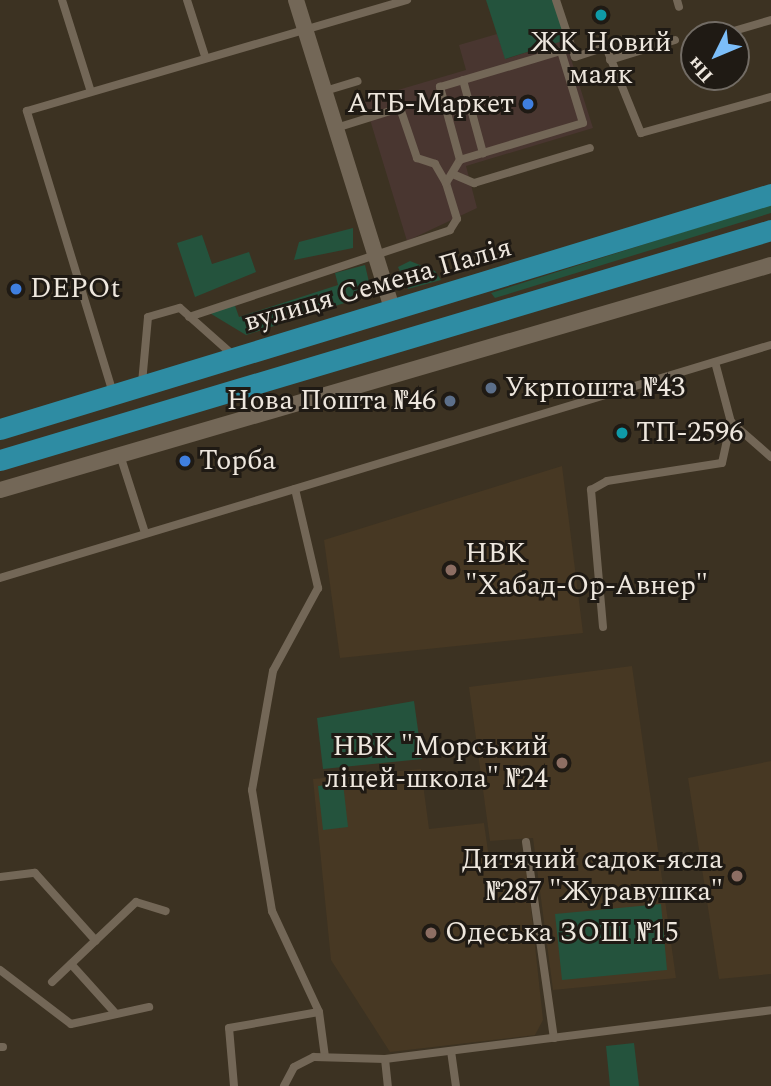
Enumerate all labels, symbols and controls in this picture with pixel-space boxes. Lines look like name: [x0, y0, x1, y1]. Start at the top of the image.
marker: ЖК Новий маяк: [593, 7, 609, 23]
north arrow: [680, 21, 750, 91]
place label: ЖК Новий маяк: [531, 26, 671, 92]
text: Пн: [681, 49, 721, 89]
place label: АТБ-Маркет: [347, 87, 514, 121]
marker: АТБ-Маркет: [520, 96, 536, 112]
street label: вулиця Семена Палія: [240, 231, 516, 339]
place label: DEPOt: [30, 272, 120, 306]
marker: DEPOt: [8, 281, 24, 297]
place label: Укрпошта №43: [505, 371, 685, 405]
marker: Укрпошта №43: [483, 380, 499, 396]
place label: Нова Пошта №46: [227, 384, 436, 418]
marker: Нова Пошта №46: [442, 393, 458, 409]
place label: ТП-2596: [636, 416, 743, 450]
marker: ТП-2596: [614, 425, 630, 441]
place label: Торба: [199, 444, 276, 478]
marker: Торба: [177, 453, 193, 469]
place label: НВК "Хабад-Ор-Авнер": [465, 537, 708, 603]
marker: НВК "Хабад-Ор-Авнер": [443, 562, 459, 578]
place label: НВК "Морський ліцей-школа" №24: [325, 730, 548, 796]
marker: НВК "Морський ліцей-школа" №24: [554, 755, 570, 771]
place label: Дитячий садок-ясла №287 "Журавушка": [462, 843, 723, 909]
marker: Дитячий садок-ясла №287 "Журавушка": [729, 868, 745, 884]
place label: Одеська ЗОШ №15: [445, 916, 679, 950]
marker: Одеська ЗОШ №15: [423, 925, 439, 941]

